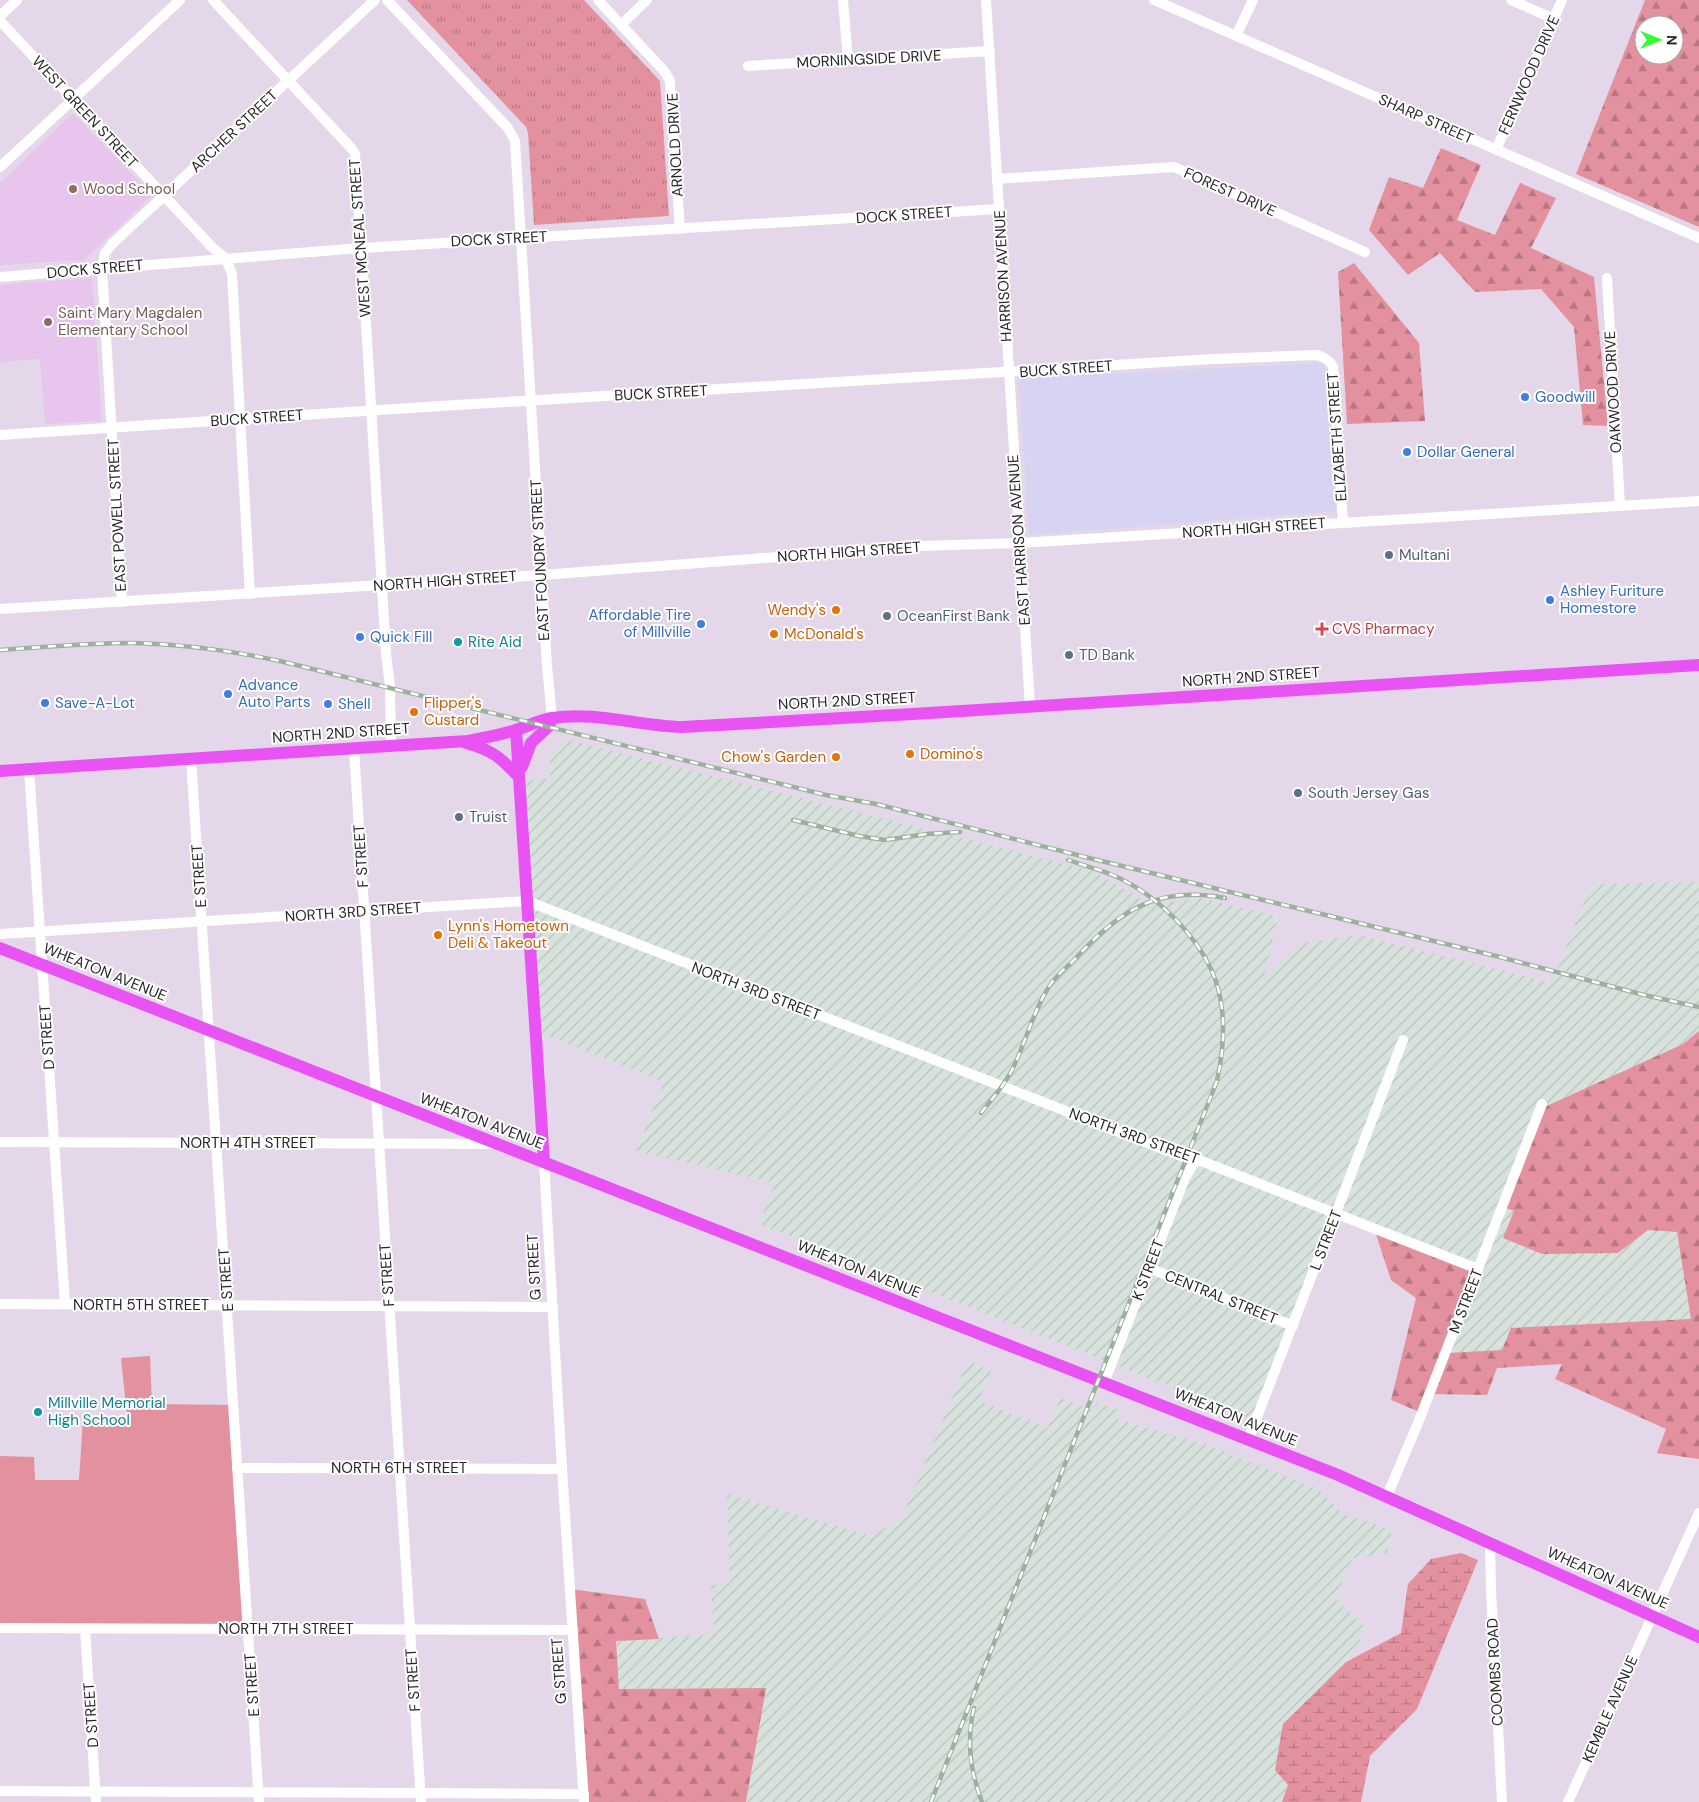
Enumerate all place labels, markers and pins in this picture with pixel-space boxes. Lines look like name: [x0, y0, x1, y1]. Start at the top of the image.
place label: Wood School: [83, 179, 175, 199]
marker: Wood School: [67, 183, 79, 195]
place label: Saint Mary Magdalen Elementary School: [58, 303, 202, 340]
marker: Saint Mary Magdalen Elementary School: [42, 316, 54, 328]
place label: Goodwill: [1535, 387, 1595, 407]
marker: Goodwill: [1519, 391, 1531, 403]
place label: Dollar General: [1417, 442, 1515, 462]
marker: Dollar General: [1401, 446, 1413, 458]
place label: Multani: [1399, 545, 1450, 565]
marker: Multani: [1383, 549, 1395, 561]
place label: Ashley Furiture Homestore: [1560, 581, 1664, 618]
marker: Ashley Furiture Homestore: [1544, 594, 1556, 606]
place label: Wendy's: [767, 600, 826, 620]
marker: Wendy's: [830, 604, 842, 616]
place label: Affordable Tire of Millville: [589, 605, 691, 642]
place label: OceanFirst Bank: [897, 606, 1011, 626]
marker: OceanFirst Bank: [881, 610, 893, 622]
marker: Affordable Tire of Millville: [695, 618, 707, 630]
place label: CVS Pharmacy: [1332, 619, 1435, 639]
marker: CVS Pharmacy: [1316, 623, 1328, 635]
place label: McDonald's: [784, 624, 864, 644]
place label: Quick Fill: [370, 627, 432, 647]
marker: McDonald's: [768, 628, 780, 640]
marker: Quick Fill: [354, 631, 366, 643]
place label: Rite Aid: [468, 632, 522, 652]
marker: Rite Aid: [452, 636, 464, 648]
place label: TD Bank: [1079, 645, 1136, 665]
marker: TD Bank: [1063, 649, 1075, 661]
place label: Advance Auto Parts: [238, 675, 310, 712]
marker: Advance Auto Parts: [222, 688, 234, 700]
place label: Save-A-Lot: [55, 693, 135, 713]
place label: Flipper's Custard: [424, 693, 482, 730]
place label: Shell: [338, 694, 371, 714]
marker: Save-A-Lot: [39, 697, 51, 709]
marker: Shell: [322, 698, 334, 710]
marker: Flipper's Custard: [408, 706, 420, 718]
place label: Domino's: [920, 744, 983, 764]
place label: Chow's Garden: [721, 747, 826, 767]
marker: Domino's: [904, 748, 916, 760]
marker: Chow's Garden: [830, 751, 842, 763]
place label: South Jersey Gas: [1308, 783, 1429, 803]
marker: South Jersey Gas: [1292, 787, 1304, 799]
place label: Truist: [469, 807, 508, 827]
marker: Truist: [453, 811, 465, 823]
place label: Lynn's Hometown Deli & Takeout: [448, 916, 569, 953]
marker: Lynn's Hometown Deli & Takeout: [432, 929, 444, 941]
place label: Millville Memorial High School: [48, 1393, 166, 1430]
marker: Millville Memorial High School: [32, 1406, 44, 1418]

